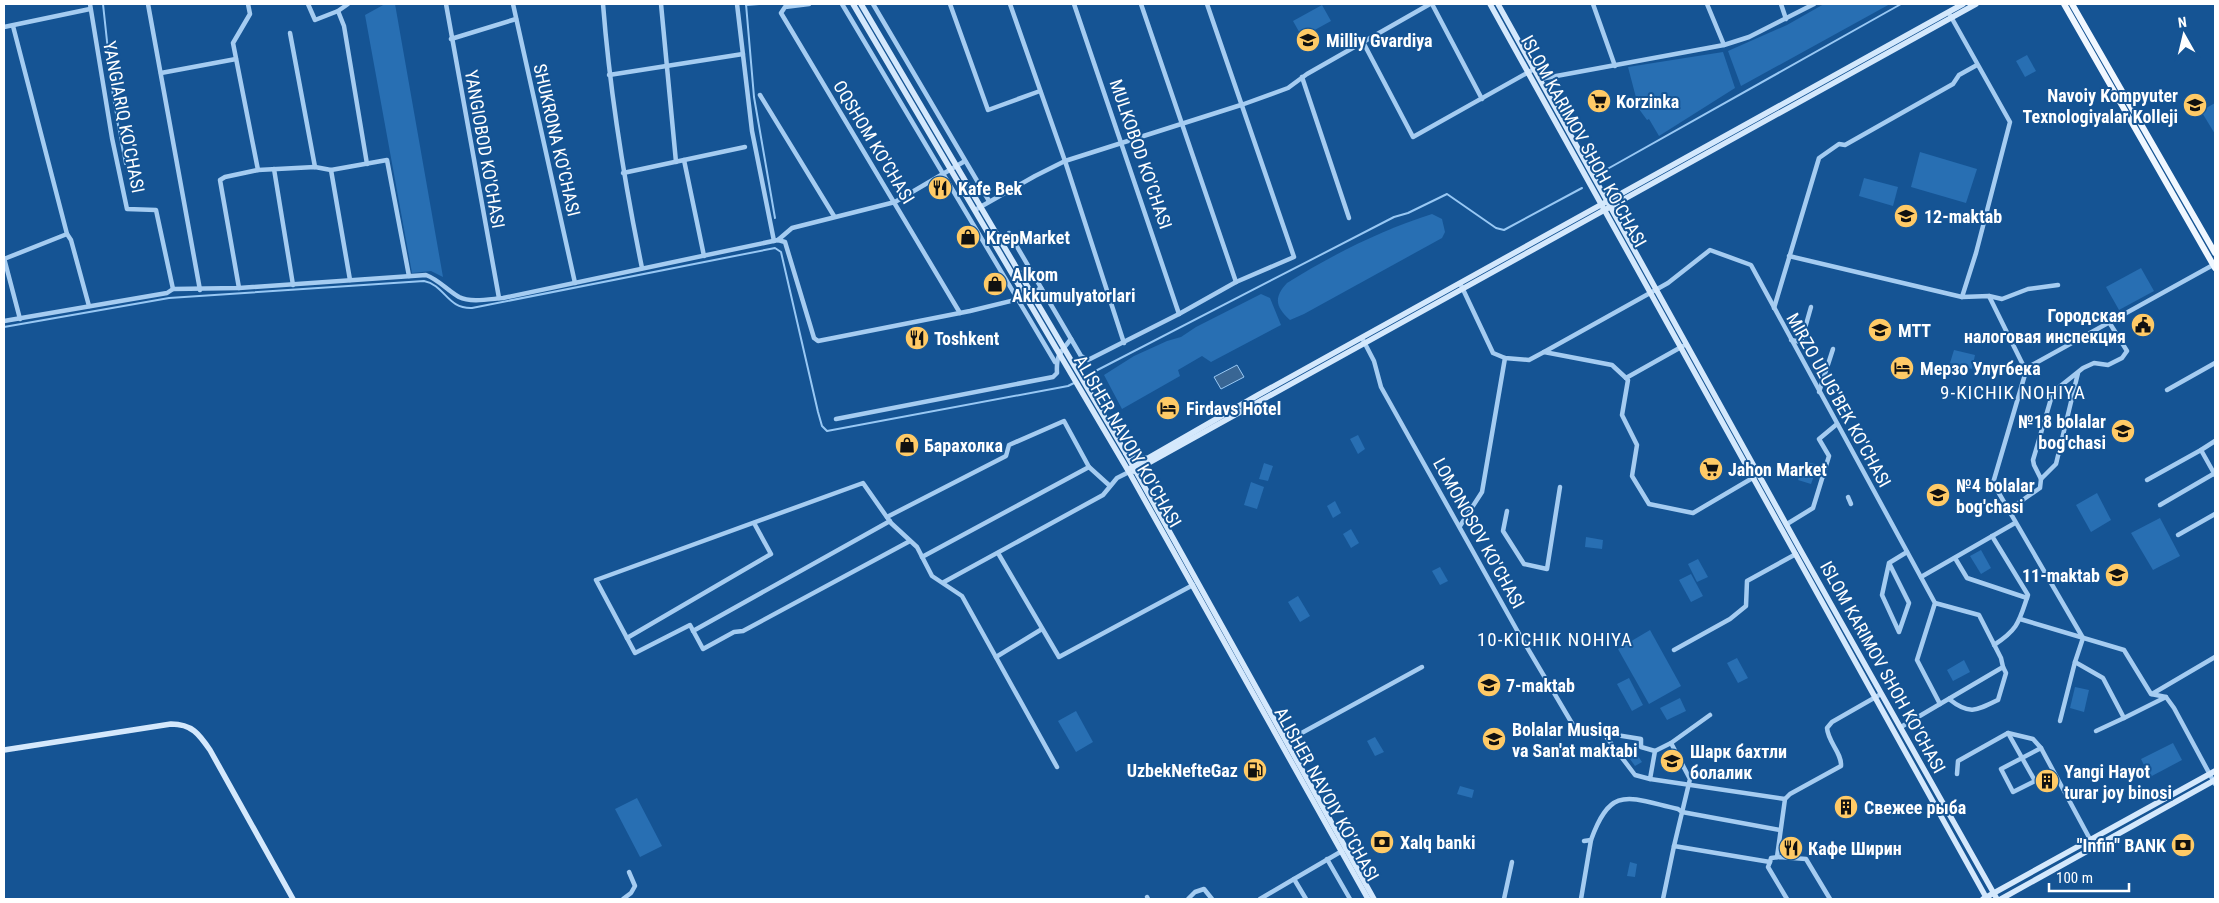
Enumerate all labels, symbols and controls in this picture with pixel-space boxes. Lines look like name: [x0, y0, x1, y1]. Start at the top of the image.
north arrow: [2159, 10, 2209, 60]
text: N: [2177, 14, 2188, 31]
school or university icon: Milliy Gvardiya: [1295, 27, 1321, 53]
place label: Milliy Gvardiya: [1326, 30, 1433, 51]
street label: ISLOM KARIMOV SHOH KO'CHASI: [1517, 31, 1651, 251]
street label: YANGIARIQ KO'CHASI: [99, 39, 149, 195]
street label: SHUKRONA KO'CHASI: [529, 62, 585, 218]
street label: YANGIOBOD KO'CHASI: [461, 68, 509, 230]
street label: MULKOBOD KO'CHASI: [1106, 76, 1176, 232]
street label: OQSHOM KO'CHASI: [829, 77, 919, 207]
place label: Navoiy Kompyuter Texnologiyalar Kolleji: [2023, 85, 2178, 127]
supermarket icon: Korzinka: [1586, 88, 1612, 114]
place label: Korzinka: [1616, 91, 1679, 112]
school or university icon: Navoiy Kompyuter Texnologiyalar Kolleji: [2182, 92, 2208, 118]
restaurant icon: Kafe Bek: [927, 175, 953, 201]
place label: Kafe Bek: [958, 178, 1023, 199]
school or university icon: 12-maktab: [1893, 203, 1919, 229]
place label: 12-maktab: [1924, 206, 2002, 227]
shop icon: KrepMarket: [955, 224, 981, 250]
place label: KrepMarket: [986, 227, 1070, 248]
place label: Alkom Akkumulyatorlari: [1012, 264, 1136, 306]
shop icon: Alkom Akkumulyatorlari: [982, 271, 1008, 297]
place label: Городская налоговая инспекция: [1964, 305, 2126, 347]
street label: MIRZO ULUG'BEK KO'CHASI: [1782, 309, 1896, 491]
public building icon: Городская налоговая инспекция: [2130, 312, 2156, 338]
school or university icon: MTT: [1867, 317, 1893, 343]
place label: MTT: [1898, 320, 1931, 341]
restaurant icon: Toshkent: [904, 325, 930, 351]
place label: Toshkent: [934, 328, 1000, 349]
street label: ALISHER NAVOIY KO'CHASI: [1070, 351, 1186, 531]
hotel icon: Мерзо Улугбека: [1889, 355, 1915, 381]
place label: Мерзо Улугбека: [1920, 358, 2041, 379]
district label: 9-KICHIK NOHIYA: [1940, 381, 2086, 404]
hotel icon: Firdavs Hotel: [1155, 395, 1181, 421]
place label: Firdavs Hotel: [1186, 398, 1281, 419]
place label: №18 bolalar bog'chasi: [2018, 411, 2106, 453]
school or university icon: №18 bolalar bog'chasi: [2110, 418, 2136, 444]
shop icon: Барахолка: [894, 432, 920, 458]
place label: Барахолка: [924, 435, 1003, 456]
street label: LOMONOSOV KO'CHASI: [1429, 454, 1529, 612]
supermarket icon: Jahon Market: [1698, 456, 1724, 482]
place label: Jahon Market: [1728, 459, 1827, 480]
place label: №4 bolalar bog'chasi: [1956, 475, 2035, 517]
school or university icon: №4 bolalar bog'chasi: [1925, 482, 1951, 508]
street label: ISLOM KARIMOV SHOH KO'CHASI: [1816, 557, 1950, 777]
school or university icon: 11-maktab: [2104, 562, 2130, 588]
place label: 11-maktab: [2022, 565, 2100, 586]
district label: 10-KICHIK NOHIYA: [1477, 628, 1633, 651]
school or university icon: 7-maktab: [1476, 672, 1502, 698]
place label: 7-maktab: [1506, 675, 1575, 696]
street label: ALISHER NAVOIY KO'CHASI: [1270, 703, 1384, 885]
place label: Bolalar Musiqa va San'at maktabi: [1512, 719, 1637, 761]
school or university icon: Bolalar Musiqa va San'at maktabi: [1481, 726, 1507, 752]
place label: Шарк бахтли болалик: [1690, 741, 1787, 783]
school or university icon: Шарк бахтли болалик: [1659, 748, 1685, 774]
fuel station icon: UzbekNefteGaz: [1242, 757, 1268, 783]
place label: UzbekNefteGaz: [1127, 760, 1238, 781]
place label: Yangi Hayot turar joy binosi: [2064, 761, 2172, 803]
building icon: Yangi Hayot turar joy binosi: [2034, 768, 2060, 794]
building icon: Свежее рыба: [1833, 794, 1859, 820]
place label: Свежее рыба: [1864, 797, 1966, 818]
bank icon: Xalq banki: [1369, 829, 1395, 855]
place label: Xalq banki: [1400, 832, 1476, 853]
bank icon: "Infin" BANK: [2170, 832, 2196, 858]
restaurant icon: Кафе Ширин: [1778, 835, 1804, 861]
place label: "Infin" BANK: [2077, 835, 2167, 856]
place label: Кафе Ширин: [1808, 838, 1902, 859]
scale bar: [2049, 860, 2129, 892]
text: 100 m: [2056, 869, 2093, 887]

